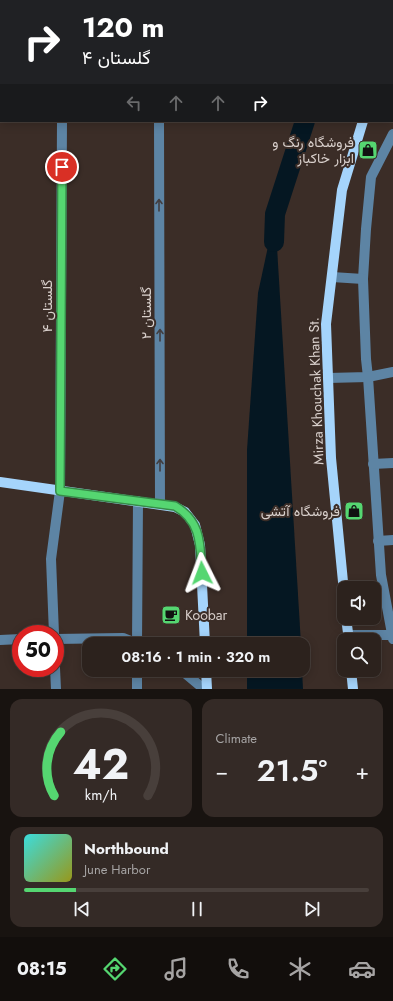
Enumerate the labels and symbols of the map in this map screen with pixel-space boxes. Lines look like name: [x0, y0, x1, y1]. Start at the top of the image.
place label: فروشگاه رنگ و ابزار خاکباز: [272, 132, 354, 168]
shop icon: فروشگاه رنگ و ابزار خاکباز: [357, 139, 379, 161]
pin: [45, 150, 79, 184]
one-way arrow: [156, 199, 163, 212]
street label: گلستان ۴: [37, 279, 57, 333]
street label: گلستان ۲: [136, 287, 156, 339]
street label: Mirza Khouchak Khan St.: [303, 317, 329, 465]
one-way arrow: [156, 329, 164, 342]
one-way arrow: [156, 459, 164, 472]
shop icon: فروشگاه آتشی: [343, 500, 365, 522]
place label: فروشگاه آتشی: [261, 501, 340, 521]
position arrow: [181, 552, 223, 594]
cafe icon: Koobar: [160, 604, 182, 626]
place label: Koobar: [185, 605, 227, 625]
speed limit sign: 50: [12, 625, 64, 677]

